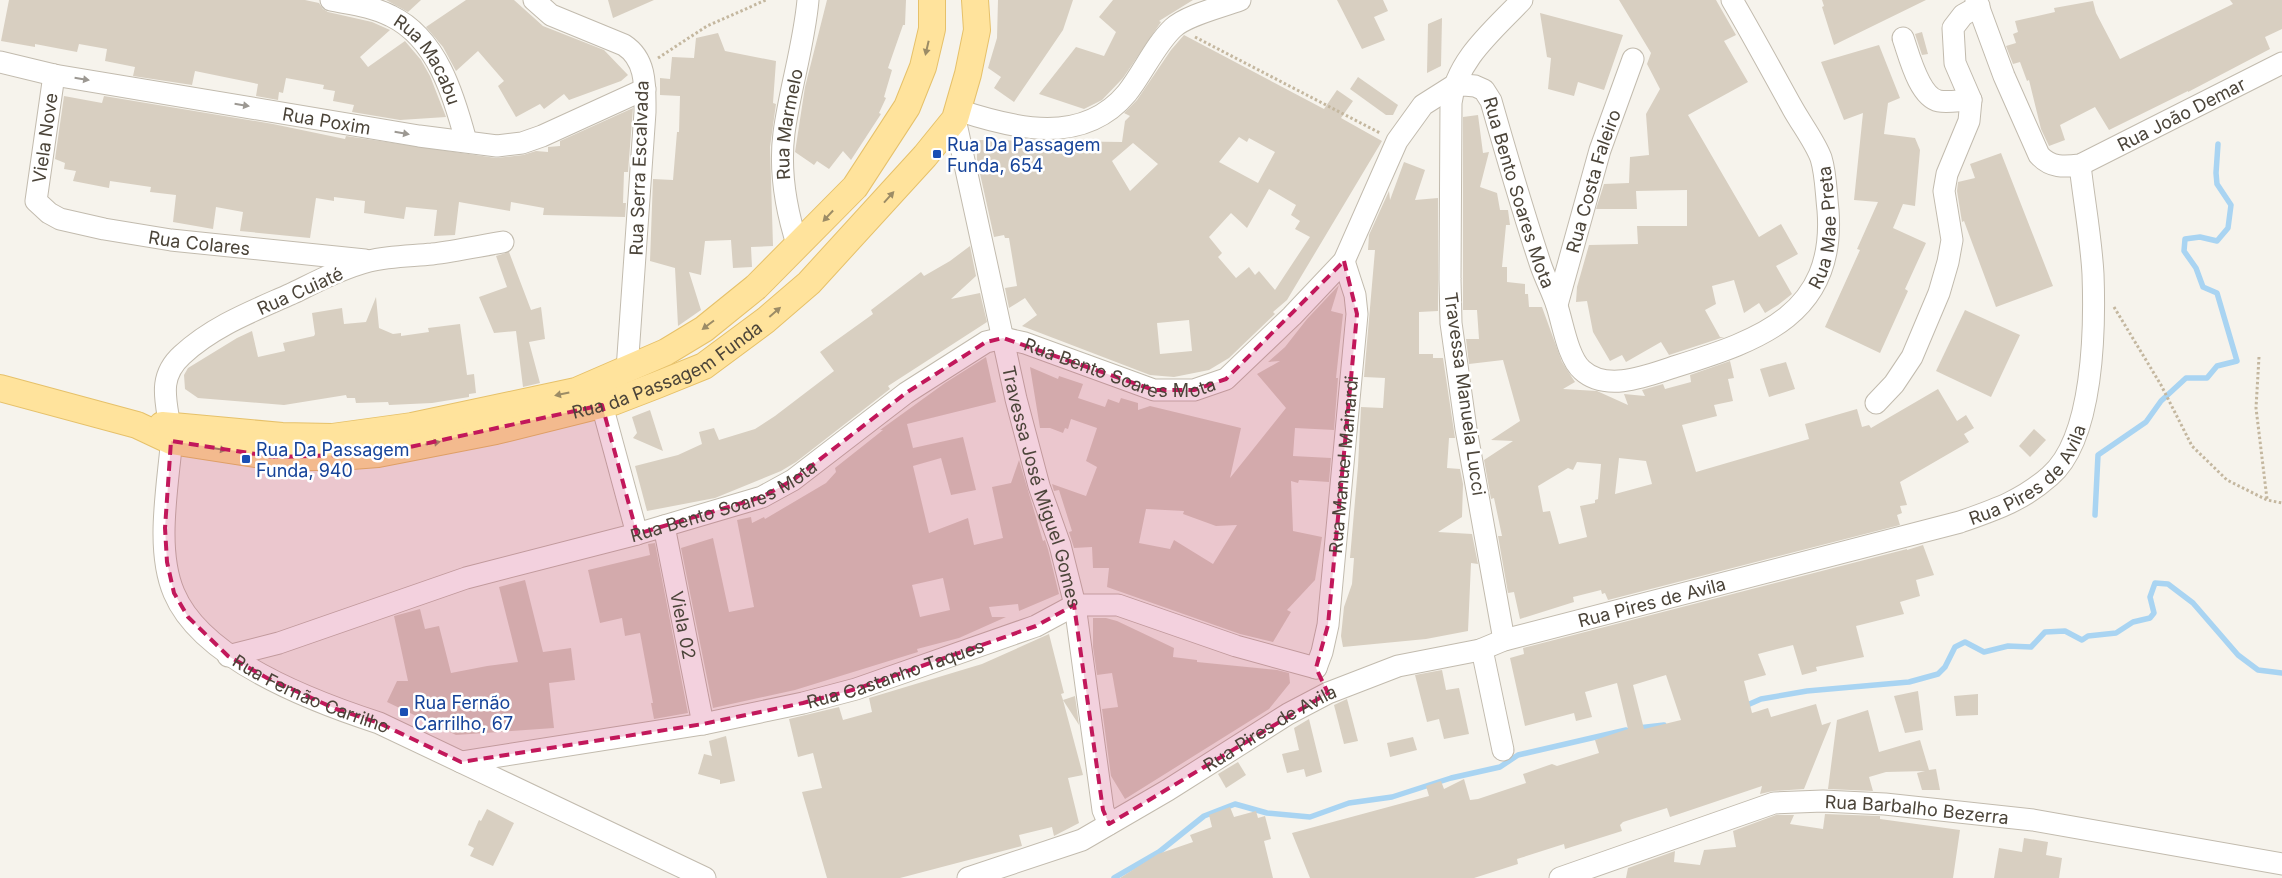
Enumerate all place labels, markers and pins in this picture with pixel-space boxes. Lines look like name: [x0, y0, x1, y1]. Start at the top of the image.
place label: Rua Da Passagem Funda, 654: [947, 134, 1101, 176]
marker: Rua Da Passagem Funda, 654: [931, 148, 943, 160]
place label: Rua Da Passagem Funda, 940: [256, 439, 410, 481]
marker: Rua Da Passagem Funda, 940: [240, 453, 252, 465]
place label: Rua Fernão Carrilho, 67: [414, 692, 513, 734]
marker: Rua Fernão Carrilho, 67: [398, 706, 410, 718]

